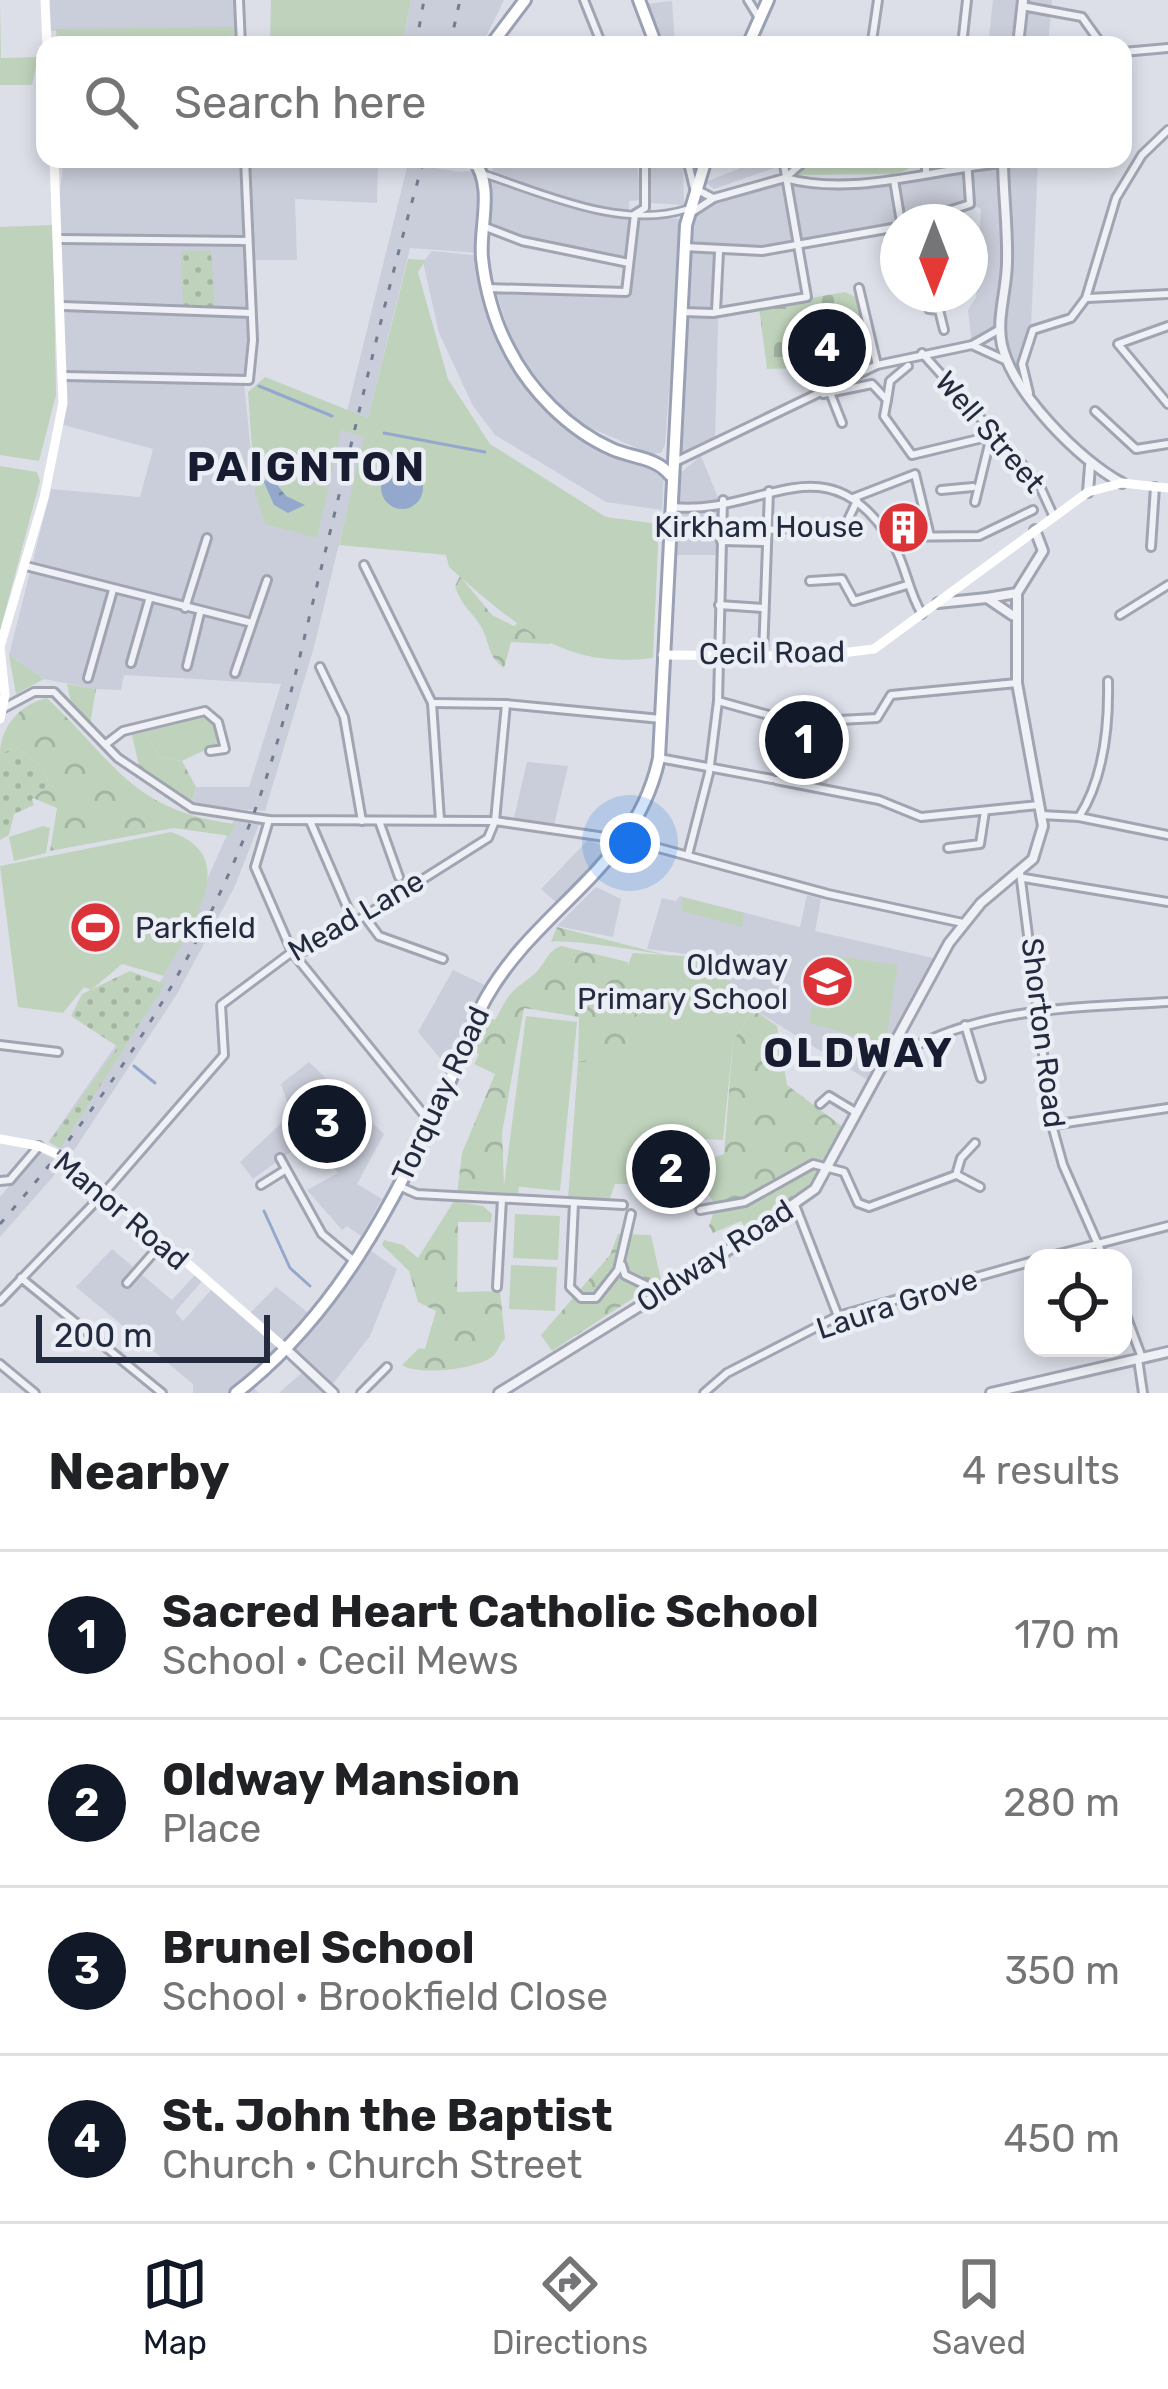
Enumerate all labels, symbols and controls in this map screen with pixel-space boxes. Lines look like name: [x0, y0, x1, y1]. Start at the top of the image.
search box: [36, 36, 1132, 168]
icon: search: [78, 69, 144, 135]
text: Search here: [174, 76, 426, 129]
north arrow: [880, 204, 988, 312]
pin: 4: [788, 303, 866, 393]
street label: Well Street: [928, 364, 1053, 500]
district label: PAIGNTON: [187, 442, 427, 492]
building icon: Kirkham House: [875, 499, 931, 555]
place label: Kirkham House: [654, 509, 864, 545]
street label: Cecil Road: [699, 634, 845, 672]
pin: 1: [765, 695, 843, 785]
your location: [600, 813, 660, 873]
street label: Mead Lane: [282, 863, 430, 969]
sports icon: Parkfield: [68, 900, 124, 956]
place label: Parkfield: [135, 910, 256, 946]
street label: Shorton Road: [1013, 936, 1073, 1130]
place label: Oldway Primary School: [577, 947, 788, 1017]
school or university icon: Oldway Primary School: [799, 954, 855, 1010]
street label: Torquay Road: [385, 1001, 497, 1187]
district label: OLDWAY: [763, 1028, 955, 1078]
pin: 3: [288, 1079, 366, 1169]
pin: 2: [632, 1124, 710, 1214]
street label: Manor Road: [46, 1144, 196, 1278]
street label: Oldway Road: [630, 1192, 800, 1320]
map controls: [1024, 1249, 1132, 1357]
button: locate: [1024, 1249, 1132, 1357]
street label: Laura Grove: [812, 1261, 982, 1347]
scale bar: [36, 1309, 270, 1362]
text: 200 m: [54, 1316, 153, 1355]
text: Nearby: [48, 1441, 230, 1502]
text: 4 results: [962, 1448, 1120, 1494]
text: Sacred Heart Catholic School: [162, 1585, 819, 1638]
text: 1: [77, 1612, 97, 1658]
text: 170 m: [1014, 1612, 1120, 1658]
text: School · Cecil Mews: [162, 1638, 519, 1684]
text: Oldway Mansion: [162, 1753, 520, 1806]
text: 2: [74, 1780, 100, 1826]
text: 280 m: [1003, 1780, 1120, 1826]
text: Place: [162, 1806, 261, 1852]
text: Brunel School: [162, 1921, 475, 1974]
text: 3: [74, 1948, 100, 1994]
text: 350 m: [1004, 1948, 1120, 1994]
text: School · Brookfield Close: [162, 1974, 608, 2020]
text: St. John the Baptist: [162, 2089, 613, 2142]
text: 4: [74, 2116, 100, 2162]
text: 450 m: [1004, 2116, 1120, 2162]
text: Church · Church Street: [162, 2142, 582, 2188]
tab: Map: [142, 2251, 208, 2362]
tab: Directions: [492, 2251, 648, 2362]
tab: Saved: [932, 2251, 1026, 2362]

